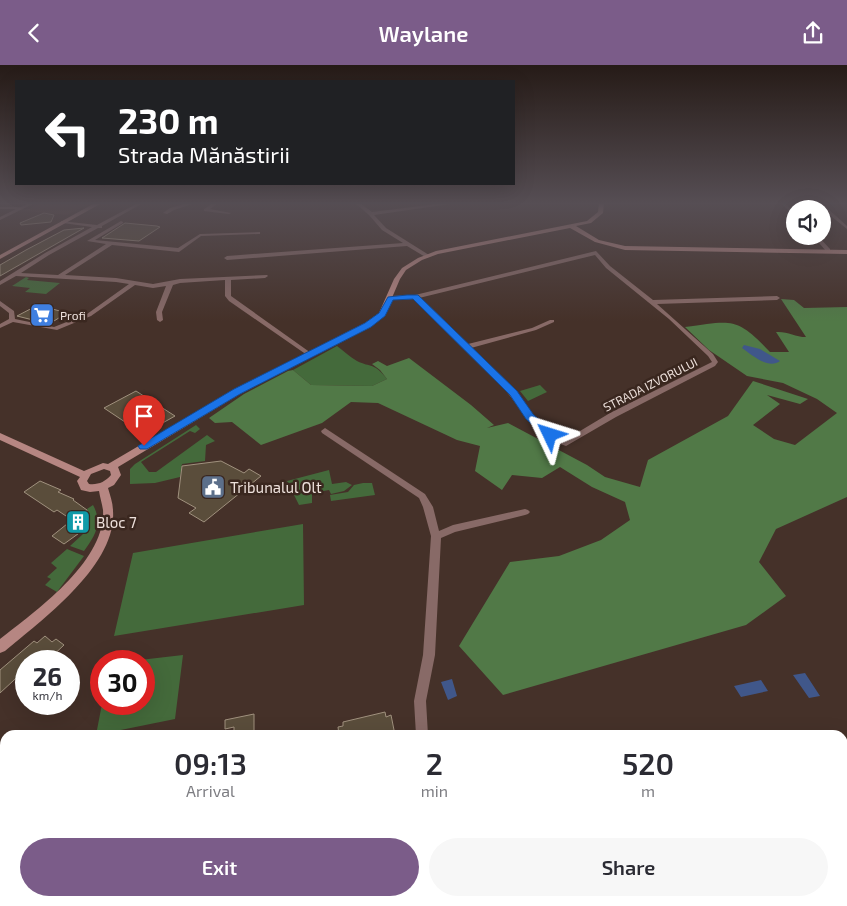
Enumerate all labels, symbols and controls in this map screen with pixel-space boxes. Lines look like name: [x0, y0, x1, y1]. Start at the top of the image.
icon: back: [20, 19, 48, 47]
icon: share: [799, 19, 827, 47]
text: Waylane: [379, 20, 468, 46]
text: 230 m: [118, 99, 219, 141]
icon: left: [35, 100, 100, 165]
text: Strada Mănăstirii: [118, 141, 290, 167]
map controls: [786, 200, 831, 245]
button: sound: [786, 200, 831, 245]
supermarket icon: Profi: [29, 302, 55, 328]
place label: Profi: [60, 308, 86, 322]
street label: STRADA IZVORULUI: [600, 354, 700, 414]
pin: [123, 395, 165, 446]
icon: arrive: [130, 402, 158, 430]
position arrow: [523, 408, 575, 460]
public building icon: Tribunalul Olt: [200, 474, 226, 500]
place label: Tribunalul Olt: [230, 478, 322, 496]
building icon: Bloc 7: [65, 509, 91, 535]
place label: Bloc 7: [96, 513, 137, 531]
speed limit sign: 30: [90, 650, 155, 715]
text: 26: [33, 661, 62, 691]
text: km/h: [33, 688, 62, 702]
text: 09:13: [174, 745, 247, 781]
text: 2: [426, 745, 443, 781]
text: 520: [622, 745, 674, 781]
text: Arrival: [186, 781, 235, 800]
text: min: [421, 781, 448, 800]
text: m: [641, 781, 655, 800]
button: Exit: [20, 838, 419, 896]
button: Share: [429, 838, 828, 896]

